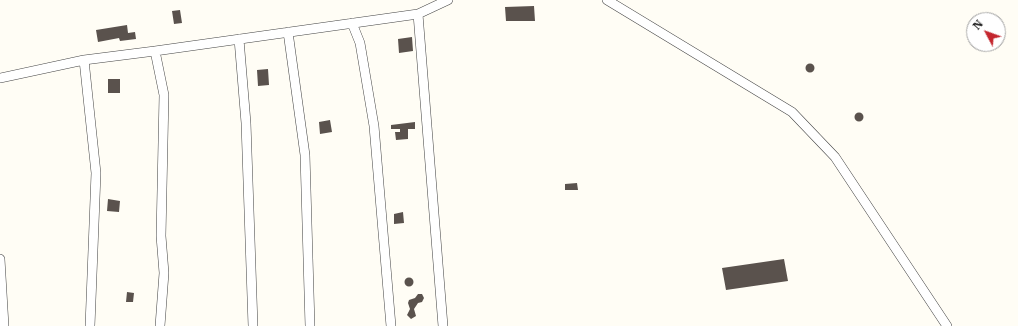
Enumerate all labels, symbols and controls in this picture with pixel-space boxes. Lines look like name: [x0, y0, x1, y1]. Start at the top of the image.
north arrow: [966, 12, 1006, 52]
text: N: [970, 17, 986, 33]

